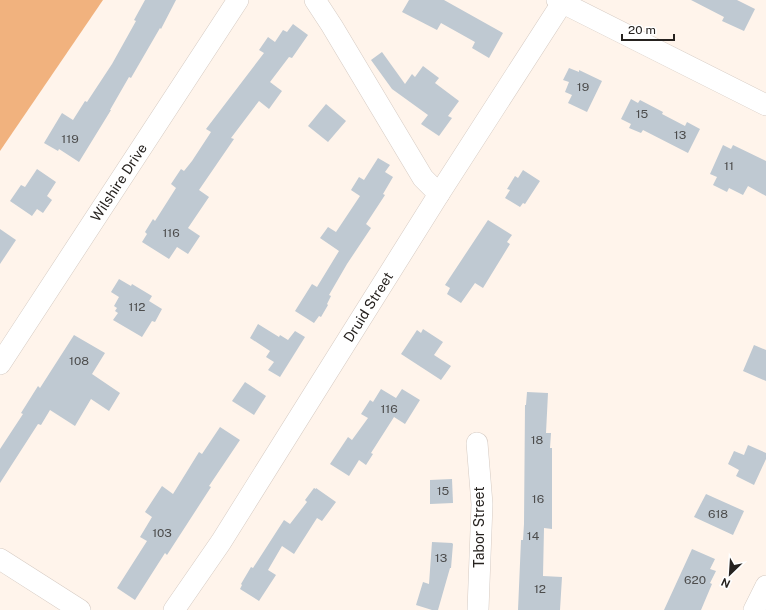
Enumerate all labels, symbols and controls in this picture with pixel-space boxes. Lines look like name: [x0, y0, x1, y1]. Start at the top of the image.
scale bar: [622, 16, 674, 42]
text: 20 m: [628, 23, 656, 37]
house number: 19: [577, 80, 589, 94]
house number: 15: [636, 107, 649, 121]
house number: 13: [674, 128, 686, 142]
house number: 119: [61, 132, 79, 146]
street label: Wilshire Drive: [87, 140, 150, 224]
house number: 11: [724, 159, 734, 173]
house number: 116: [162, 226, 180, 240]
street label: Druid Street: [340, 269, 396, 345]
house number: 112: [129, 300, 145, 314]
house number: 108: [69, 354, 89, 368]
house number: 116: [380, 402, 398, 416]
house number: 18: [531, 433, 544, 447]
house number: 15: [437, 484, 450, 498]
street label: Tabor Street: [471, 486, 487, 568]
house number: 16: [532, 492, 544, 506]
house number: 618: [708, 507, 728, 521]
house number: 103: [152, 526, 172, 540]
house number: 14: [527, 529, 540, 543]
house number: 13: [435, 551, 447, 565]
north arrow: [710, 554, 750, 594]
house number: 620: [684, 573, 706, 587]
text: N: [719, 576, 732, 590]
house number: 12: [534, 582, 546, 596]

